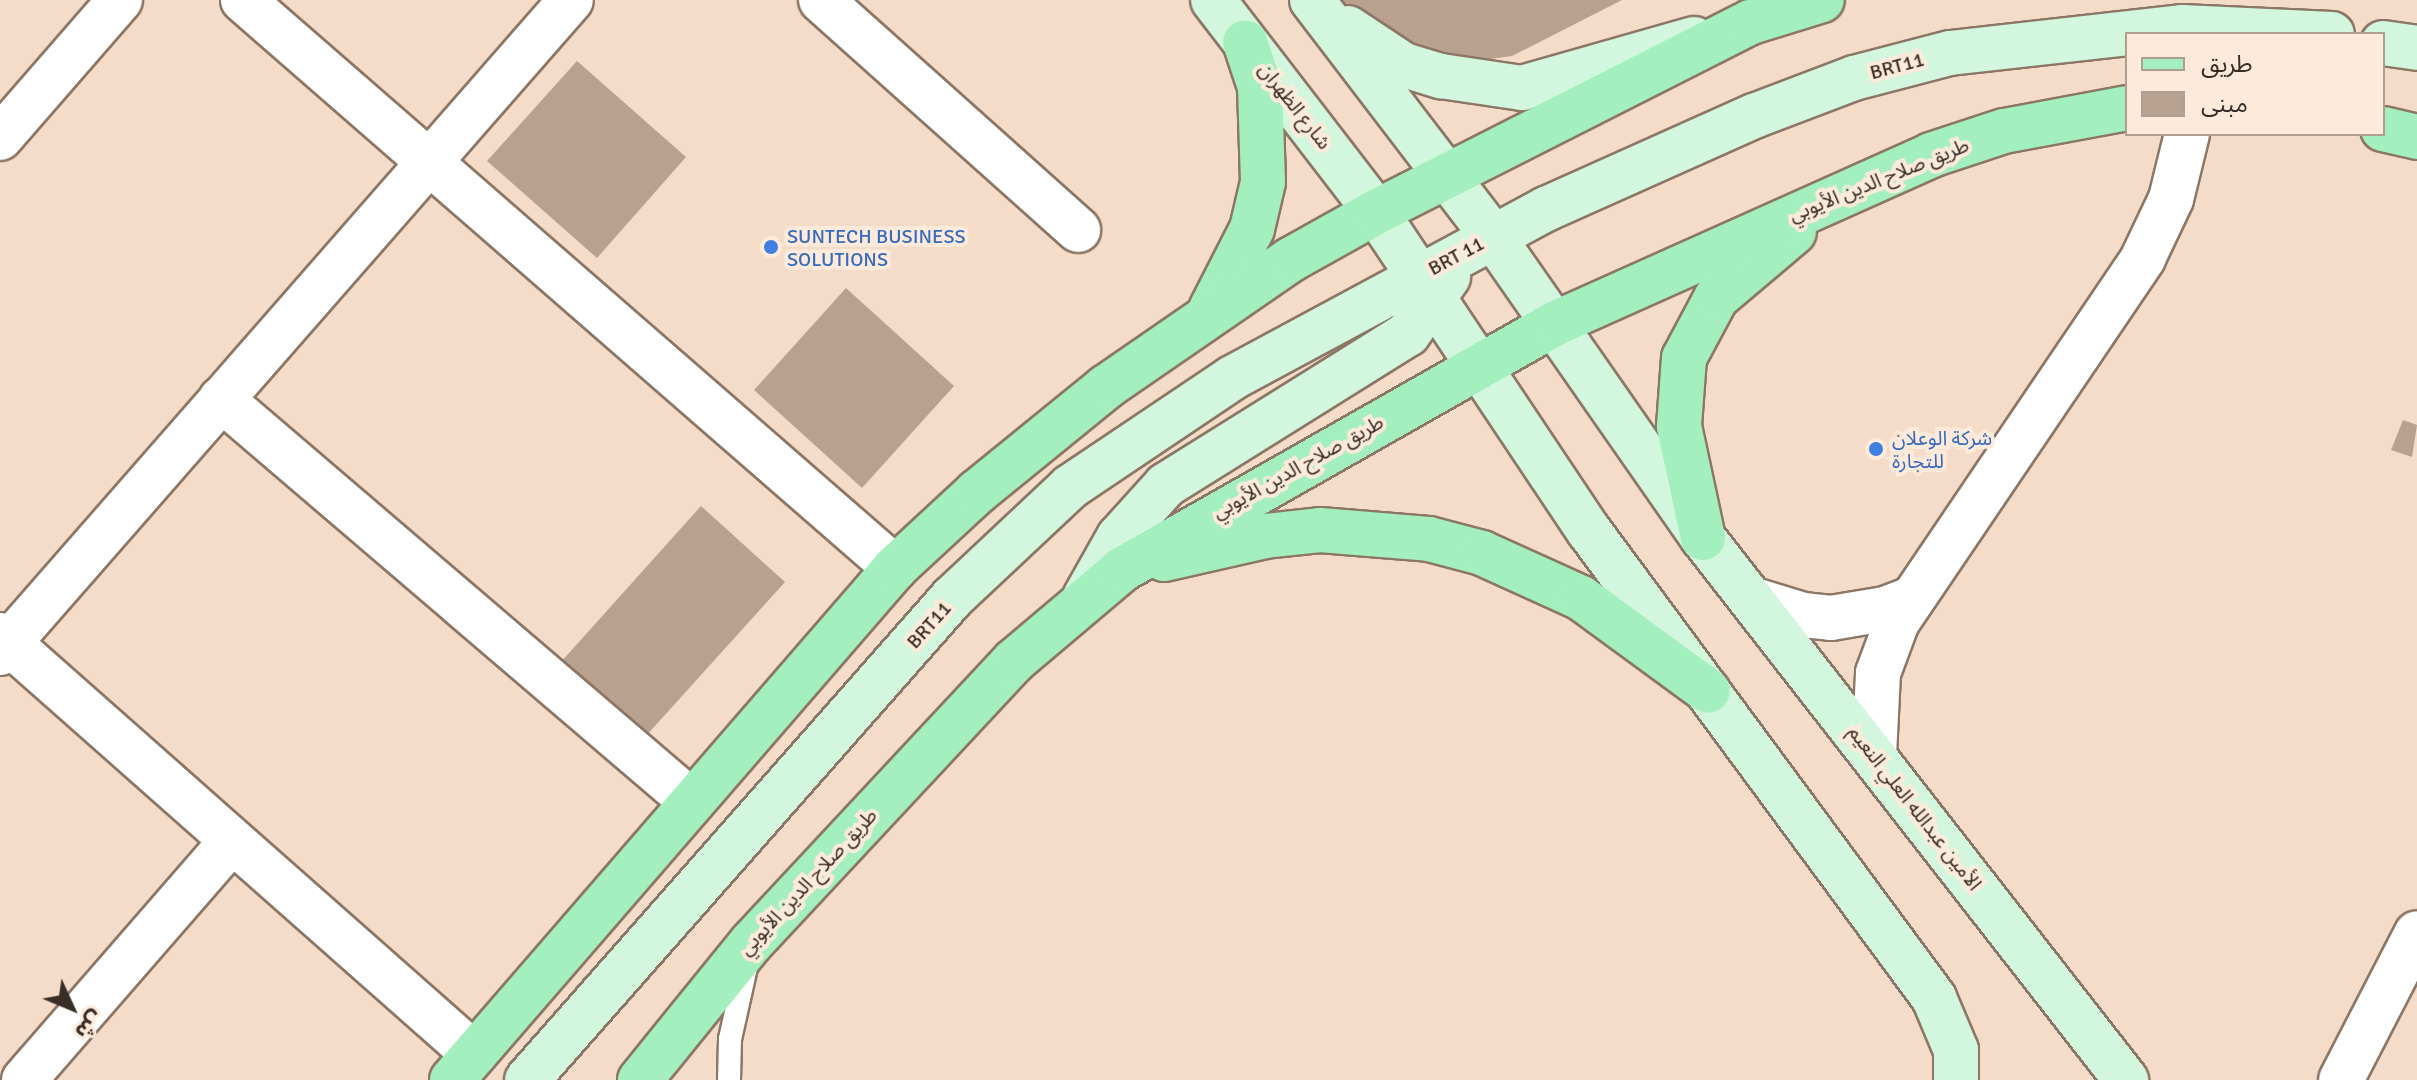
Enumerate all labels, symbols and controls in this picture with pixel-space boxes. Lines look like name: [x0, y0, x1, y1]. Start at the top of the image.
legend: [2125, 32, 2385, 136]
street label: BRT11: [1867, 47, 1927, 85]
text: طريق: [2201, 49, 2253, 79]
street label: شارع الظهران: [1254, 58, 1336, 154]
text: مبنى: [2201, 89, 2248, 119]
street label: طريق صلاح الدين الأيوبي: [1785, 133, 1973, 227]
place label: SUNTECH BUSINESS SOLUTIONS: [787, 224, 966, 271]
street label: BRT 11: [1424, 231, 1488, 281]
marker: SUNTECH BUSINESS SOLUTIONS: [762, 238, 780, 256]
street label: طريق صلاح الدين الأيوبي: [1208, 410, 1388, 524]
place label: شركة الوعلان للتجارة: [1892, 426, 1992, 473]
marker: شركة الوعلان للتجارة: [1867, 440, 1885, 458]
street label: BRT11: [902, 596, 956, 654]
street label: الأمين عبدالله العلي النعيم: [1843, 721, 1987, 895]
street label: طريق صلاح الدين الأيوبي: [734, 804, 882, 960]
north arrow: [32, 968, 112, 1048]
text: ش: [69, 1005, 110, 1045]

